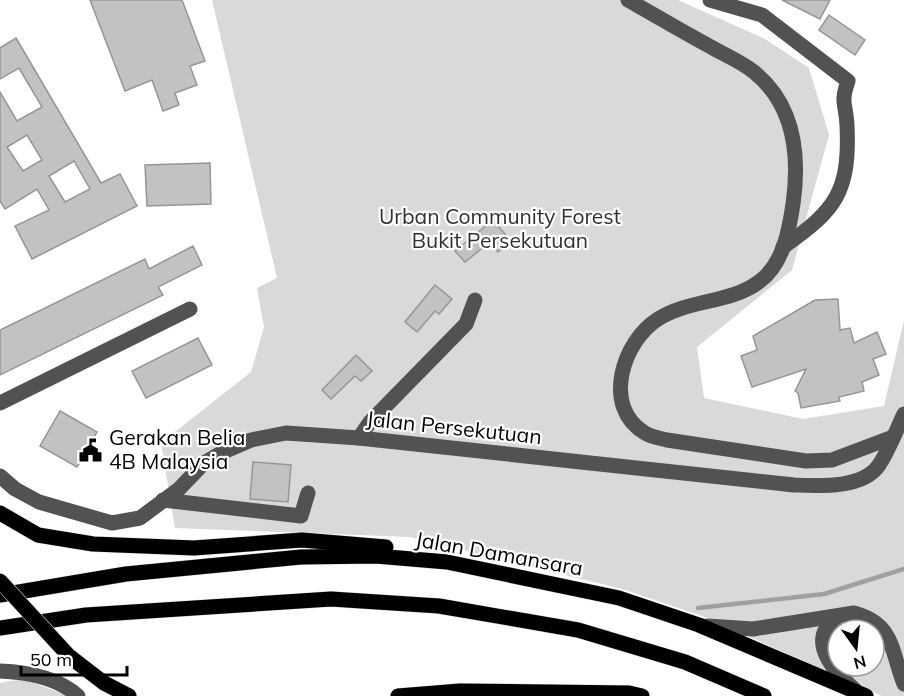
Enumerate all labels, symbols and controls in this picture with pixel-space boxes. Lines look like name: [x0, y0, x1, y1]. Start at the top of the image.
park label: Urban Community Forest Bukit Persekutuan: [379, 203, 621, 253]
street label: Jalan Persekutuan: [365, 405, 543, 449]
place label: Gerakan Belia 4B Malaysia: [109, 424, 245, 474]
public building icon: Gerakan Belia 4B Malaysia: [78, 437, 104, 463]
street label: Jalan Damansara: [413, 525, 585, 581]
north arrow: [826, 618, 886, 678]
scale bar: [21, 639, 128, 677]
text: 50 m: [30, 648, 72, 671]
text: N: [851, 651, 868, 674]

